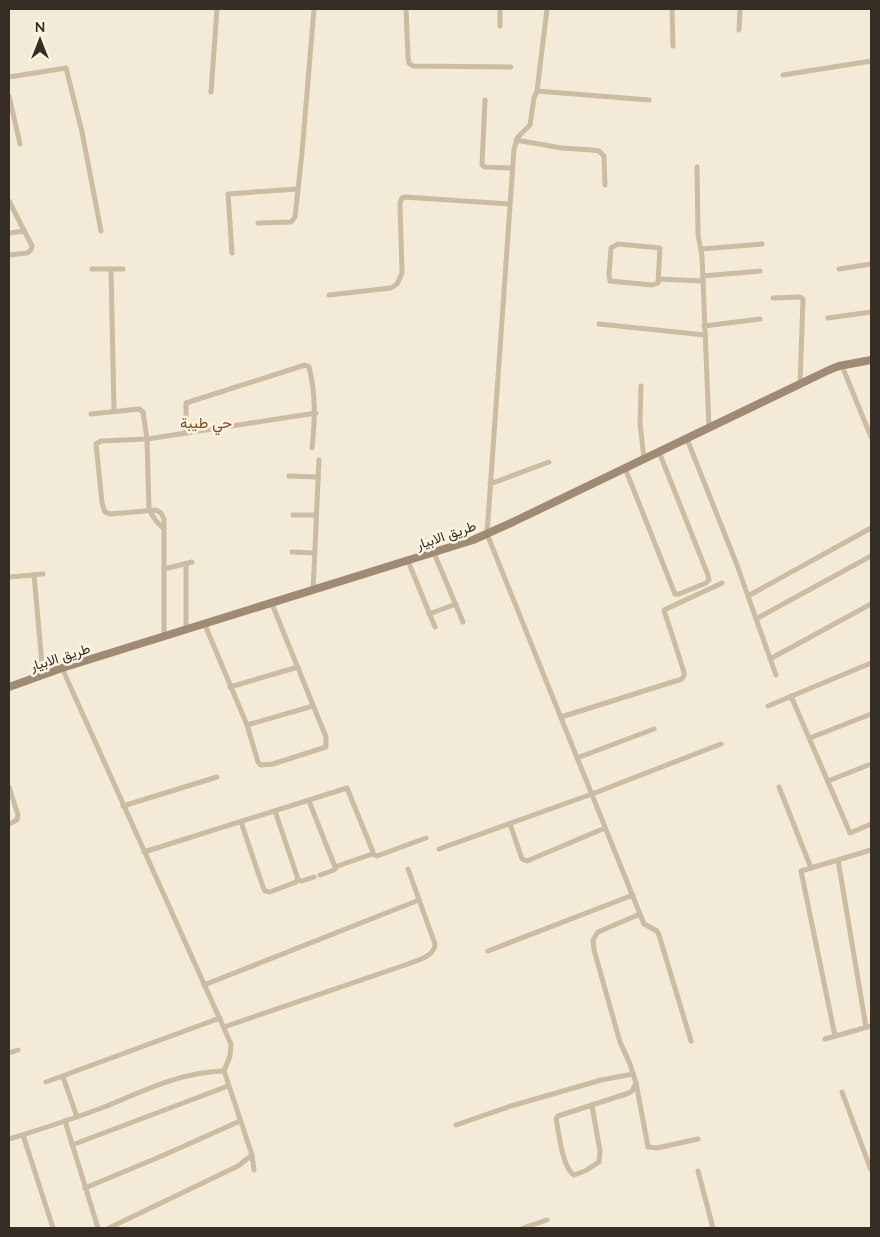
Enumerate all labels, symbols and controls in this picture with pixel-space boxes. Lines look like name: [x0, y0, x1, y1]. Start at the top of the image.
north arrow: [15, 15, 65, 65]
text: N: [35, 18, 45, 36]
district label: حي طيبة: [180, 413, 232, 436]
street label: طريق الابيار: [413, 516, 478, 554]
street label: طريق الابيار: [27, 639, 92, 675]

